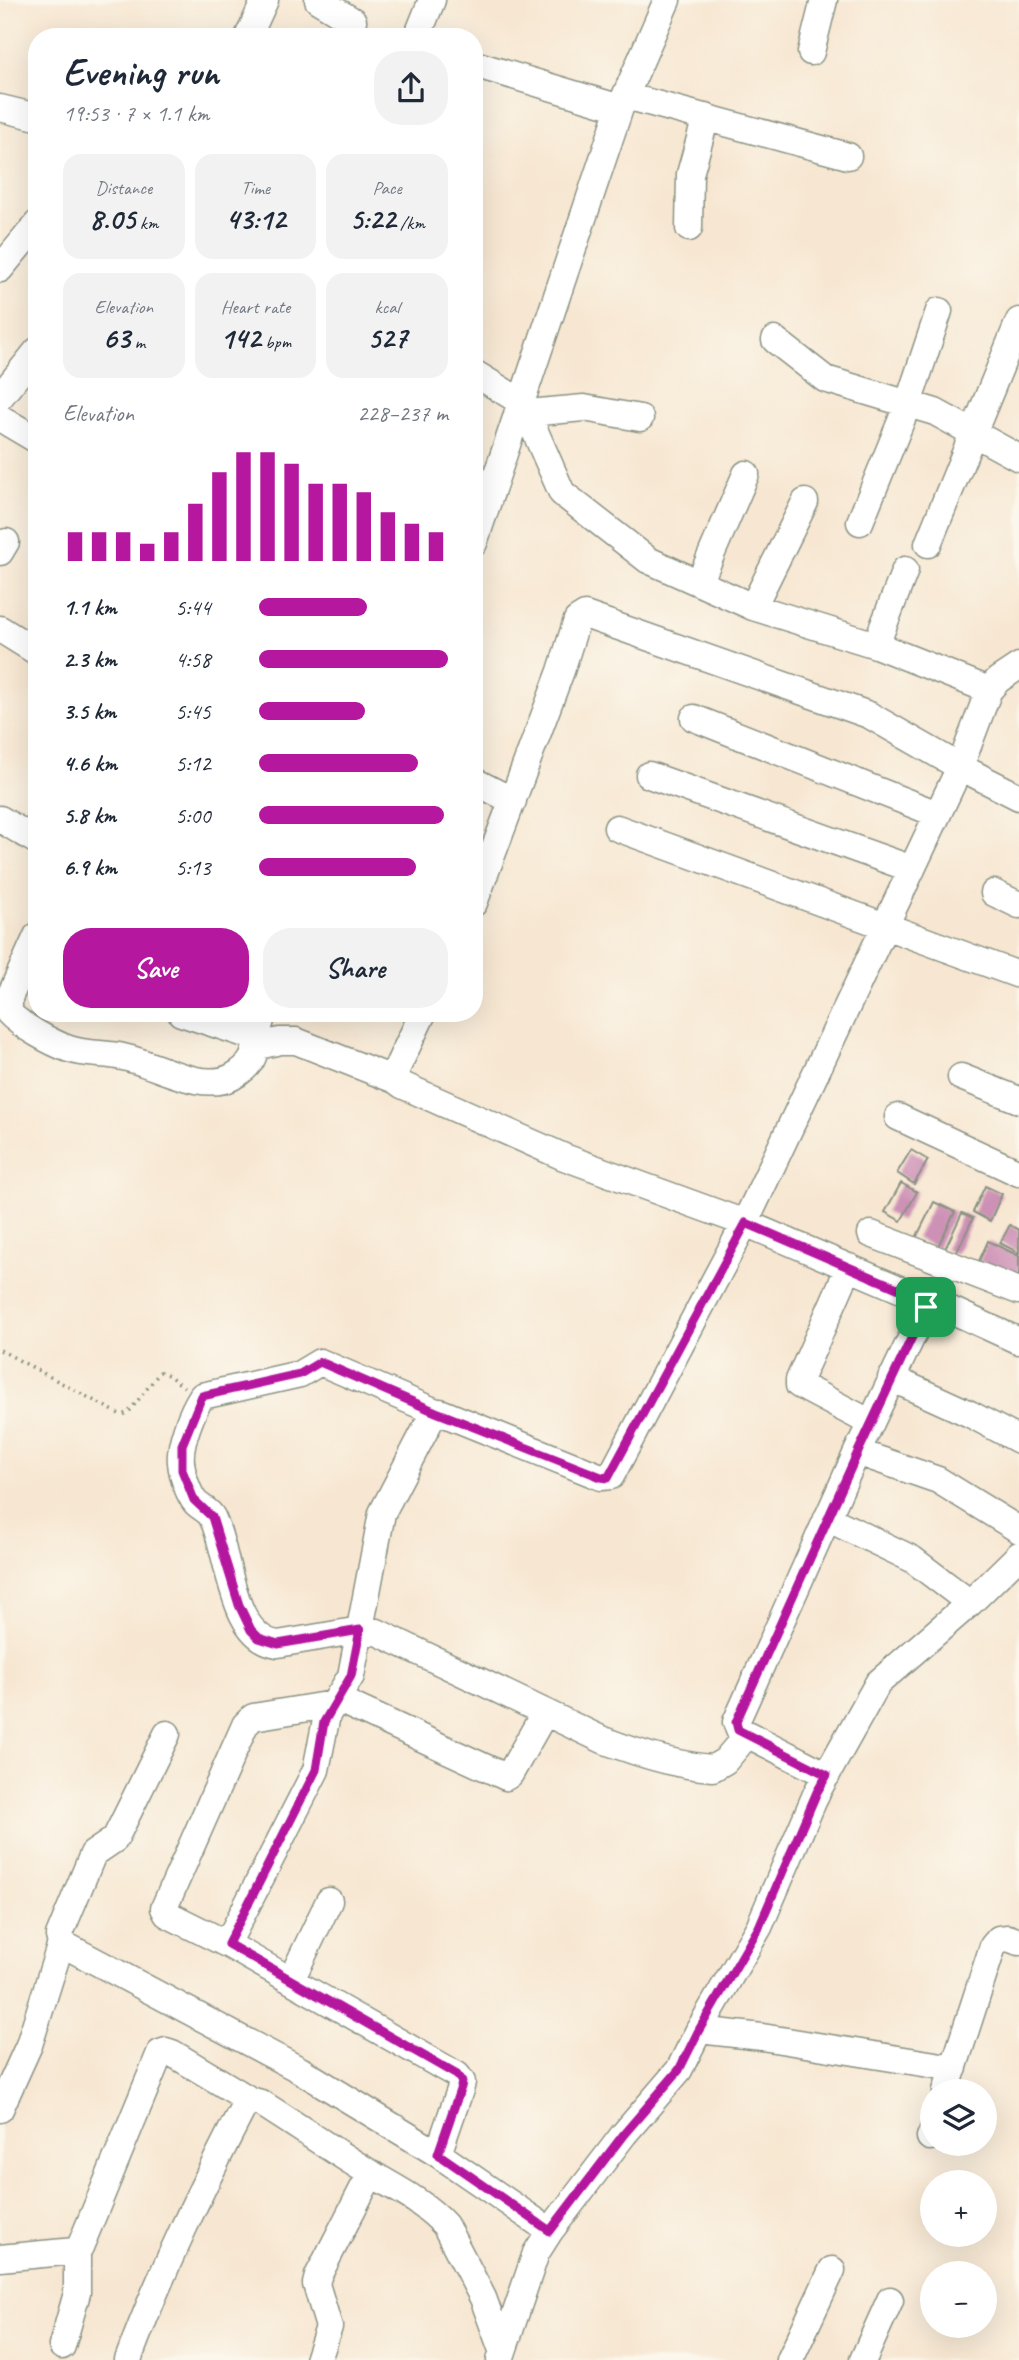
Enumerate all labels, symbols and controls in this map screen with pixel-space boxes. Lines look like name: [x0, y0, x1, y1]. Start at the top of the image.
text: Evening run: [63, 49, 219, 96]
button: share: [374, 51, 448, 125]
text: 19:53 · 7 × 1.1 km: [63, 99, 209, 128]
text: Distance: [95, 176, 152, 200]
text: Time: [241, 176, 270, 200]
text: Pace: [373, 176, 402, 200]
text: 8.05: [89, 200, 135, 238]
text: 43:12: [226, 200, 285, 238]
text: 5:22: [349, 200, 395, 238]
text: km: [135, 211, 158, 235]
text: /km: [395, 211, 425, 235]
text: Elevation: [95, 295, 153, 319]
text: Heart rate: [221, 295, 290, 319]
text: kcal: [375, 295, 400, 319]
text: 63: [102, 319, 130, 357]
text: 142: [220, 319, 260, 357]
text: 527: [367, 319, 407, 357]
text: m: [130, 330, 145, 354]
text: bpm: [260, 330, 291, 354]
text: Elevation: [63, 399, 134, 428]
text: 228–237 m: [357, 399, 448, 428]
text: 1.1 km: [63, 593, 117, 622]
text: 5:44: [175, 593, 211, 622]
text: 2.3 km: [63, 645, 117, 674]
text: 4:58: [175, 645, 211, 674]
text: 3.5 km: [63, 697, 116, 726]
text: 5:45: [175, 697, 211, 726]
text: 4.6 km: [63, 749, 117, 778]
text: 5:12: [175, 749, 211, 778]
text: 5.8 km: [63, 801, 116, 830]
text: 5:00: [175, 801, 211, 830]
text: 6.9 km: [63, 853, 117, 882]
text: 5:13: [175, 853, 211, 882]
button: Save: [63, 928, 249, 1008]
button: Share: [263, 928, 448, 1008]
pin: [896, 1277, 956, 1337]
icon: arrive: [907, 1288, 945, 1326]
map controls: [920, 2079, 997, 2338]
button: layers: [920, 2079, 997, 2156]
button: +: [920, 2170, 997, 2247]
button: −: [920, 2261, 997, 2338]

